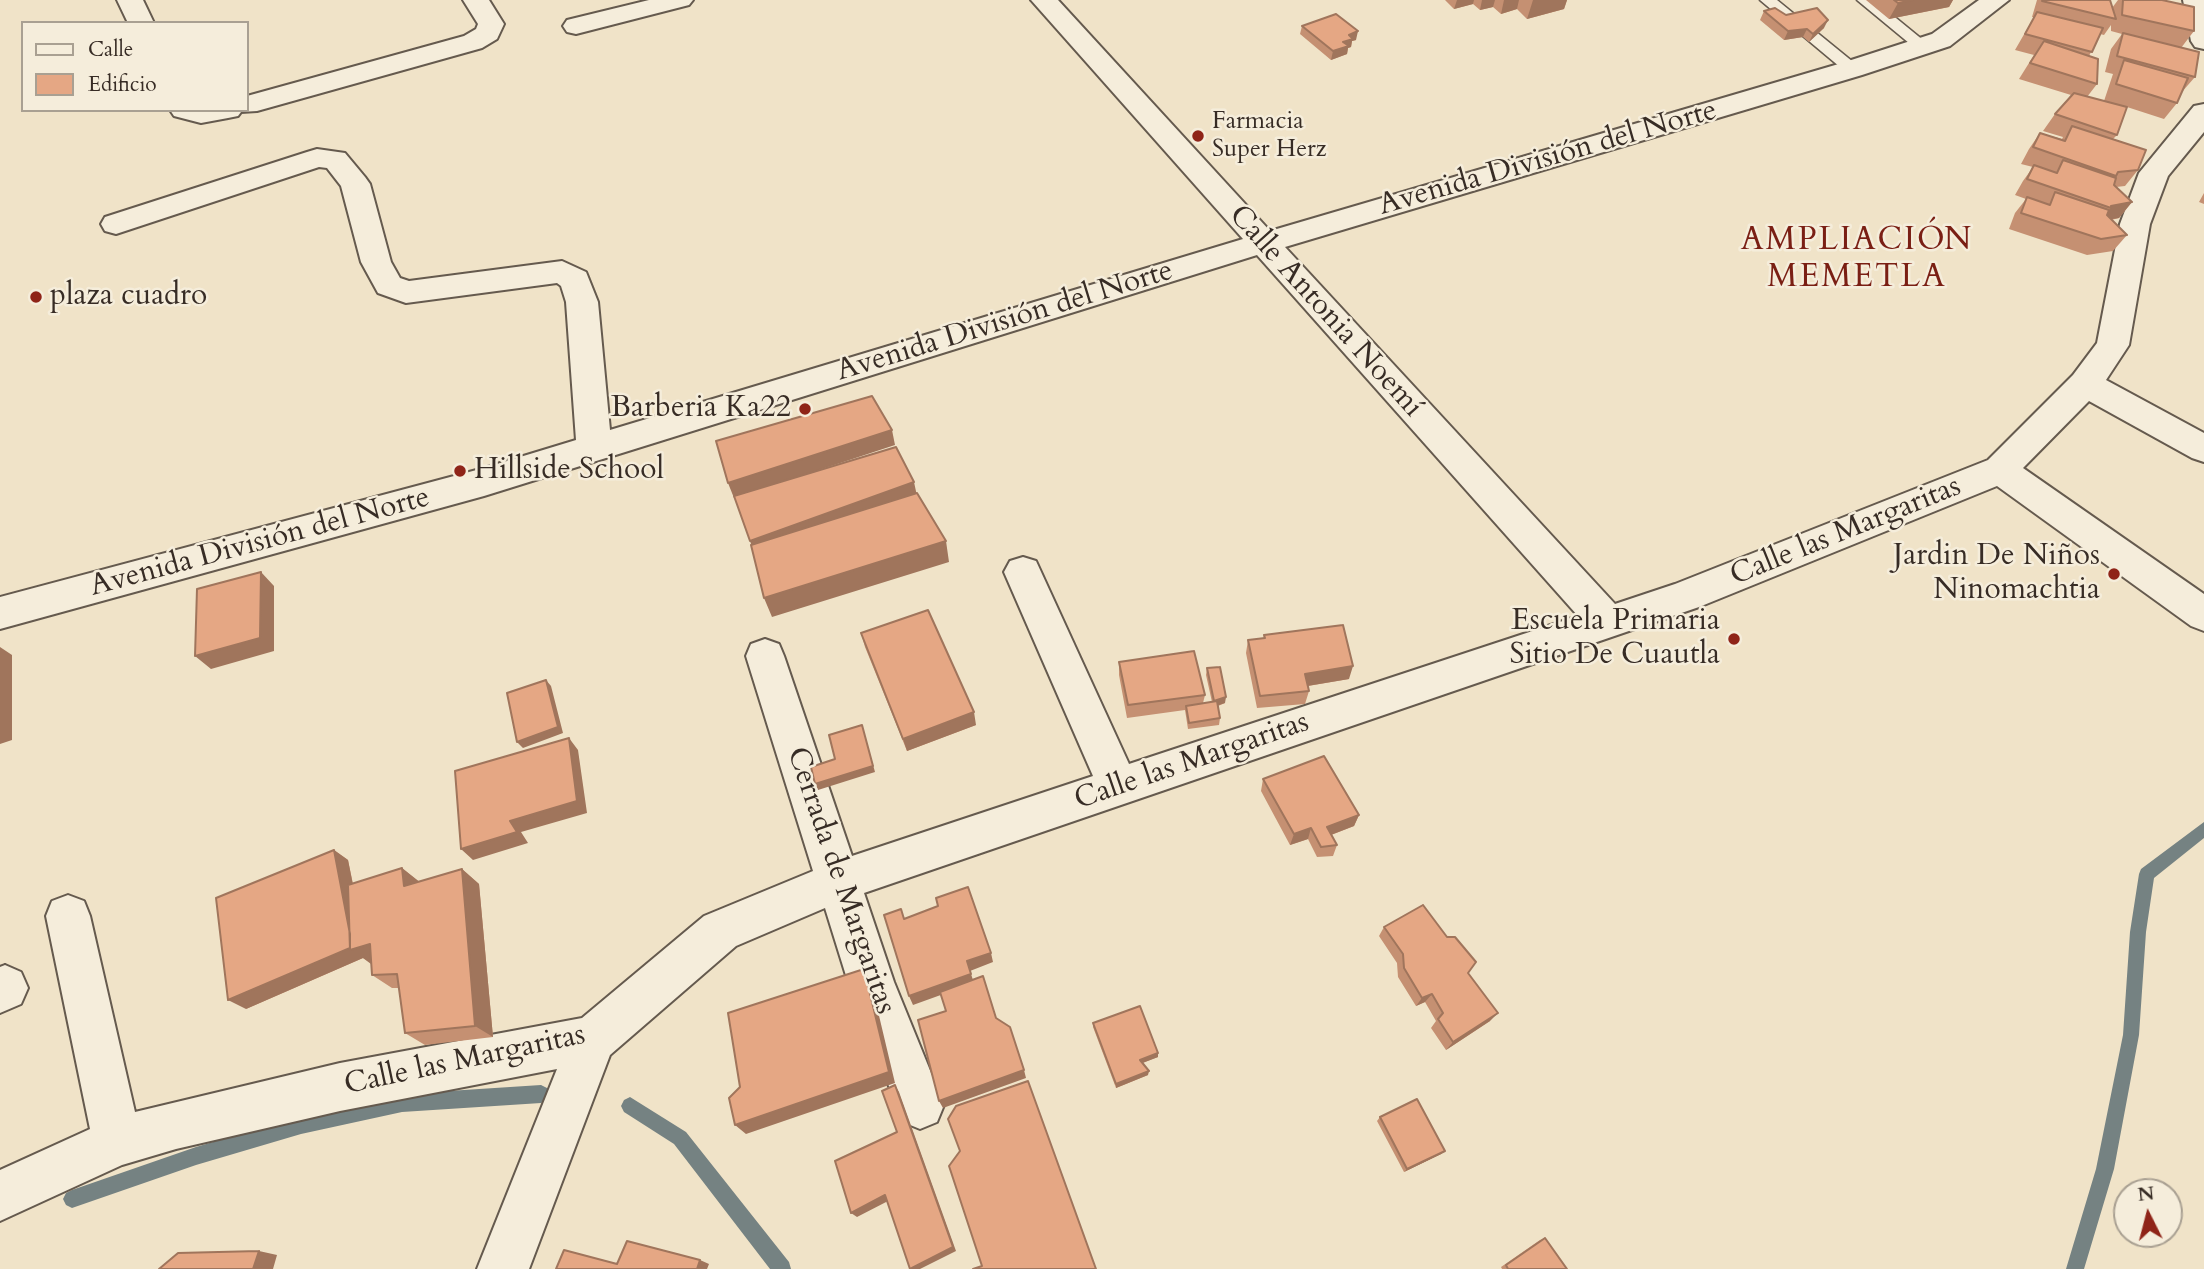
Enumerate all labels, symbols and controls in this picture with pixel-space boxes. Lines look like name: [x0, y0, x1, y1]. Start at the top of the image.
legend: [21, 21, 248, 112]
text: Calle: [88, 35, 133, 64]
text: Edificio: [88, 70, 157, 99]
street label: Avenida División del Norte: [1375, 93, 1721, 225]
place label: Farmacia Super Herz: [1212, 108, 1327, 164]
marker: Farmacia Super Herz: [1190, 128, 1206, 144]
street label: Calle Antonia Noemí: [1220, 199, 1430, 425]
district label: AMPLIACIÓN MEMETLA: [1742, 223, 1972, 298]
street label: Avenida División del Norte: [832, 254, 1178, 390]
place label: plaza cuadro: [50, 279, 207, 315]
marker: plaza cuadro: [28, 289, 44, 305]
place label: Barberia Ka22: [611, 391, 791, 427]
marker: Barberia Ka22: [797, 401, 813, 417]
place label: Hillside School: [474, 453, 664, 489]
marker: Hillside School: [452, 463, 468, 479]
street label: Calle las Margaritas: [1726, 469, 1966, 595]
street label: Avenida División del Norte: [86, 480, 434, 606]
place label: Jardin De Niños Ninomachtia: [1893, 539, 2100, 610]
marker: Jardin De Niños Ninomachtia: [2106, 566, 2122, 582]
place label: Escuela Primaria Sitio De Cuautla: [1509, 604, 1720, 674]
marker: Escuela Primaria Sitio De Cuautla: [1726, 631, 1742, 647]
street label: Calle las Margaritas: [1070, 705, 1314, 819]
street label: Cerrada de Margaritas: [777, 743, 903, 1019]
street label: Calle las Margaritas: [341, 1018, 589, 1104]
north arrow: [2113, 1178, 2183, 1248]
text: N: [2136, 1180, 2156, 1208]

